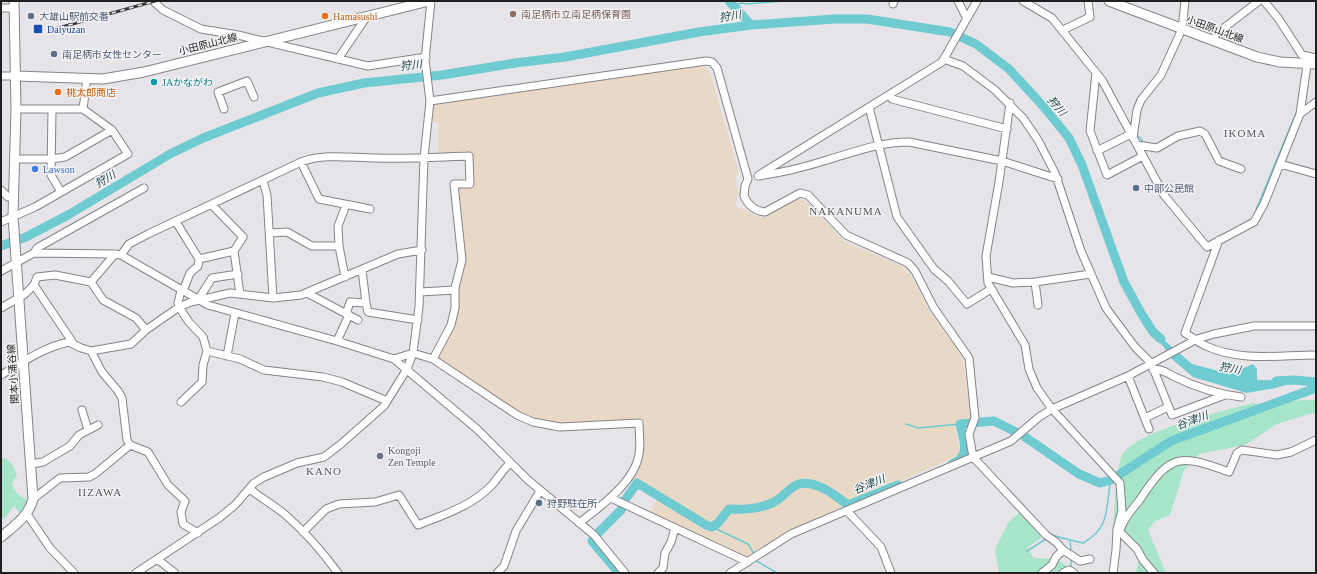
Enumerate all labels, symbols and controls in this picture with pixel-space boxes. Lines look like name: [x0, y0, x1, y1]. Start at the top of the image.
water label: 狩川: [718, 8, 743, 24]
marker: 南足柄市立南足柄保育園: [508, 9, 518, 19]
place label: 南足柄市立南足柄保育園: [521, 9, 631, 20]
marker: 大雄山駅前交番: [26, 11, 36, 21]
place label: 大雄山駅前交番: [39, 11, 109, 22]
marker: Hamasushi: [320, 11, 330, 21]
place label: Hamasushi: [333, 11, 378, 22]
street label: 小田原山北線: [1185, 14, 1245, 44]
marker: Daiyuzan: [32, 23, 44, 35]
place label: Daiyuzan: [47, 24, 85, 35]
street label: 小田原山北線: [178, 31, 238, 57]
marker: 南足柄市女性センター: [49, 49, 59, 59]
place label: 南足柄市女性センター: [62, 49, 162, 60]
water label: 狩川: [399, 58, 424, 72]
marker: JAかながわ: [149, 77, 159, 87]
place label: JAかながわ: [162, 77, 213, 88]
marker: 桃太郎商店: [53, 87, 63, 97]
place label: 桃太郎商店: [66, 87, 116, 98]
water label: 狩川: [1045, 94, 1069, 119]
district label: IKOMA: [1224, 127, 1266, 139]
marker: Lawson: [30, 164, 40, 174]
place label: Lawson: [43, 164, 75, 175]
water label: 狩川: [92, 168, 118, 190]
marker: 中部公民館: [1131, 183, 1141, 193]
place label: 中部公民館: [1144, 183, 1194, 194]
district label: NAKANUMA: [809, 205, 883, 217]
street label: 関本小涌谷線: [5, 344, 21, 404]
water label: 狩川: [1218, 360, 1243, 376]
water label: 谷津川: [1174, 408, 1210, 431]
place label: Kongoji Zen Temple: [388, 445, 436, 468]
marker: Kongoji Zen Temple: [375, 451, 385, 461]
district label: KANO: [306, 465, 342, 477]
water label: 谷津川: [851, 472, 887, 496]
district label: IIZAWA: [78, 486, 122, 498]
marker: 狩野駐在所: [534, 498, 544, 508]
place label: 狩野駐在所: [547, 498, 597, 509]

